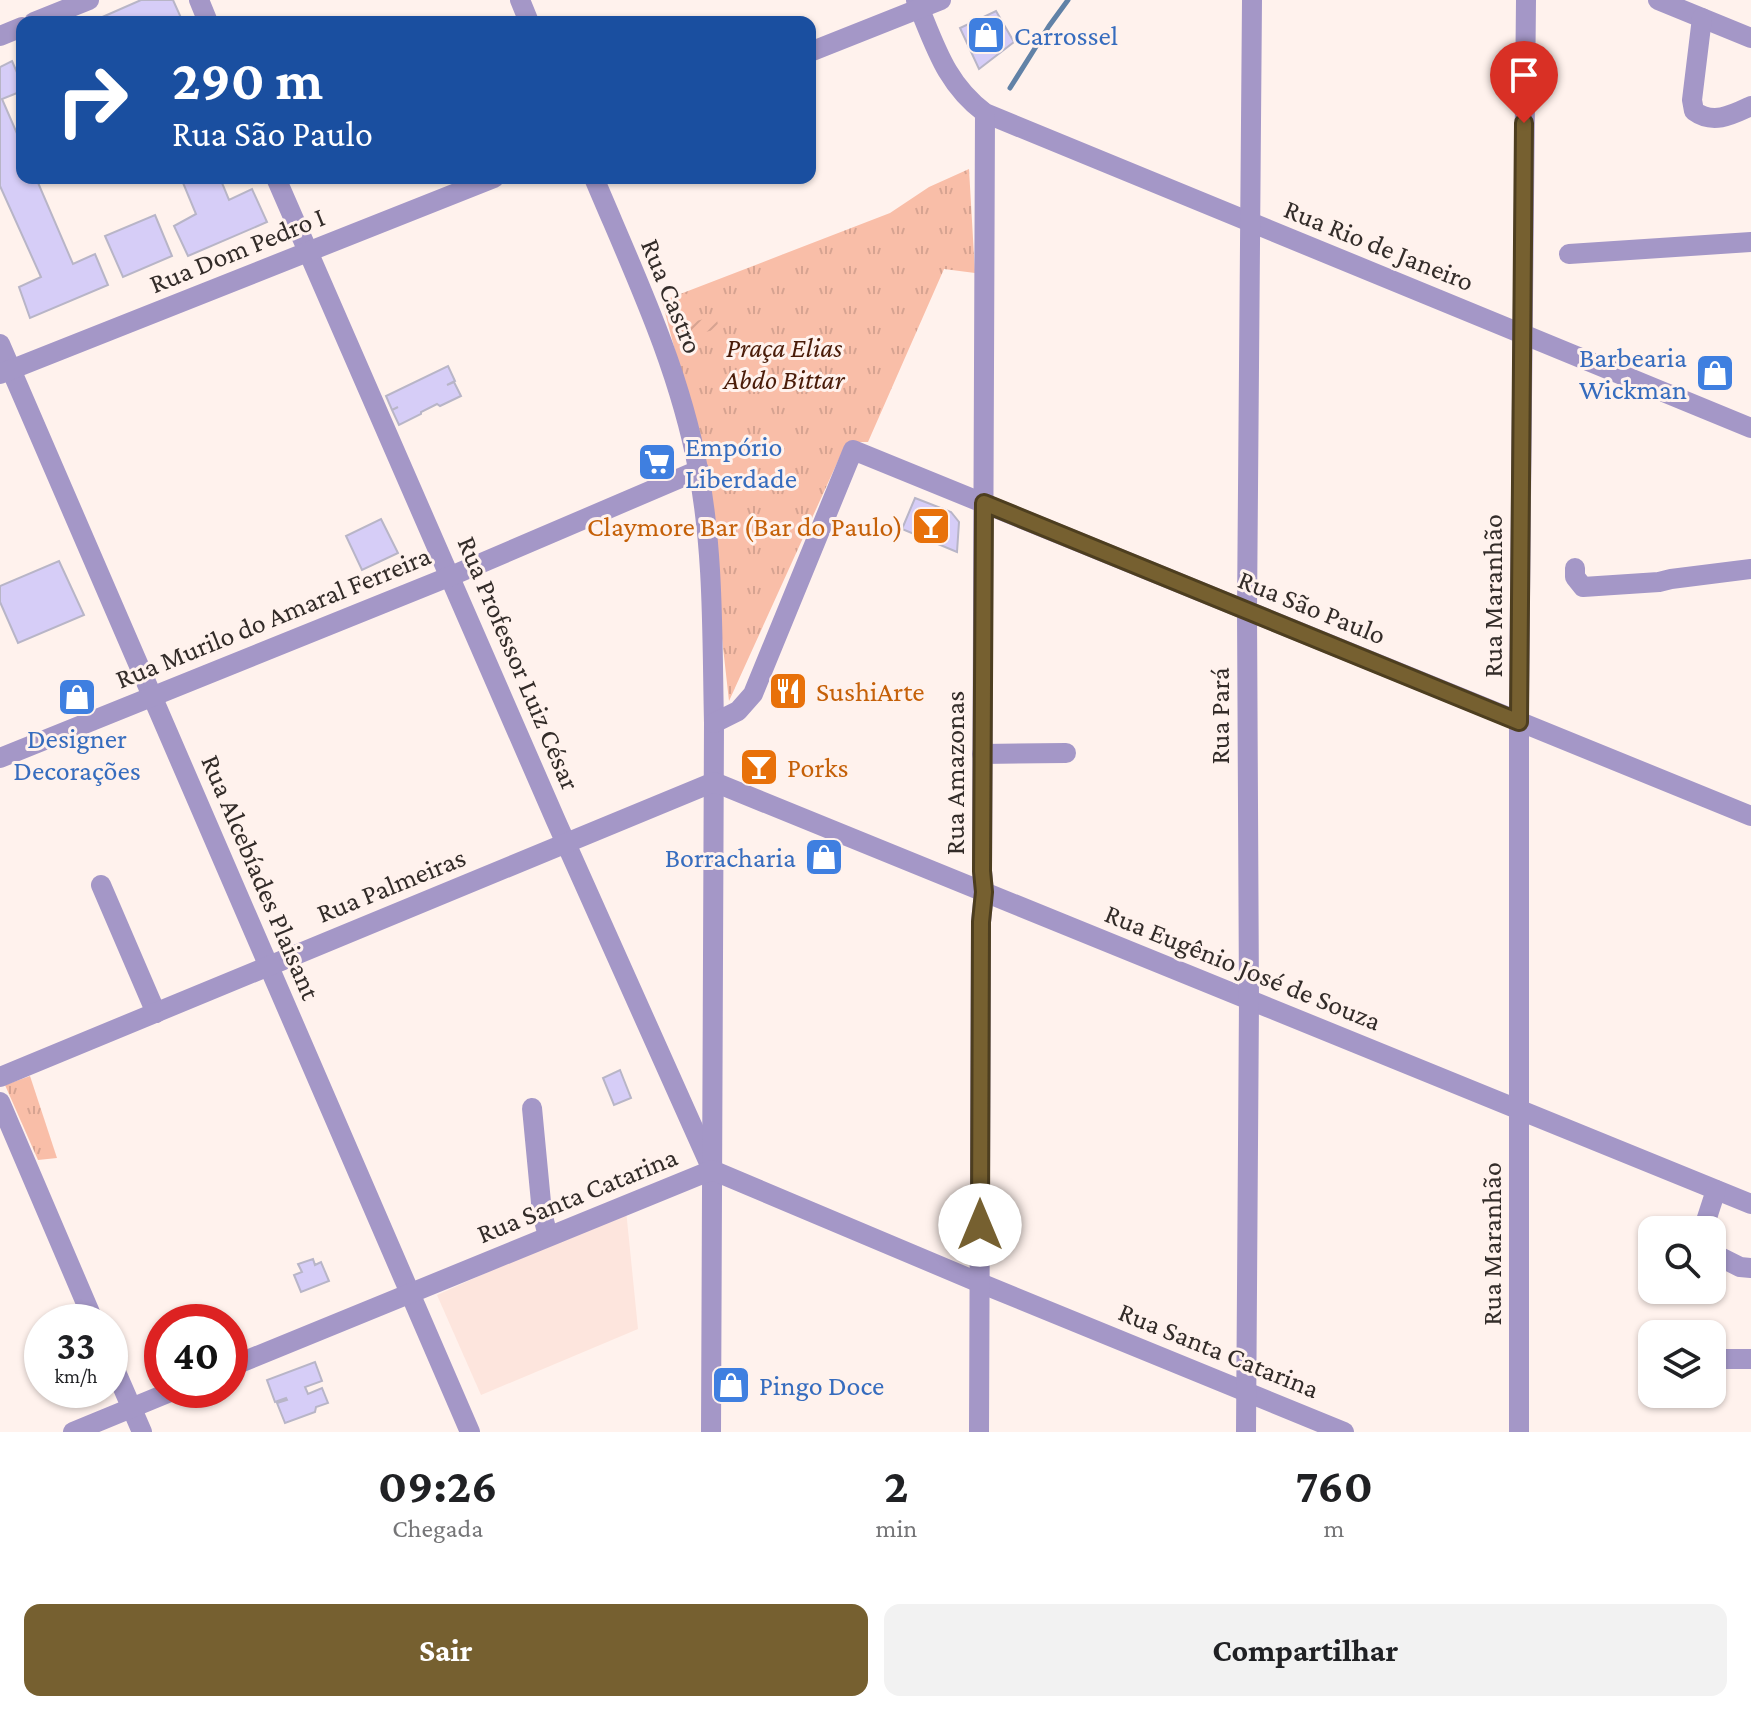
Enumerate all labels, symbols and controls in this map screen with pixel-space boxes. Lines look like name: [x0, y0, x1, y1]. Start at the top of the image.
shop icon: Carrossel: [965, 14, 1007, 56]
place label: Carrossel: [1014, 20, 1118, 51]
pin: [1490, 41, 1558, 123]
icon: right: [40, 48, 144, 152]
text: 290 m: [172, 49, 323, 111]
icon: arrive: [1502, 53, 1546, 97]
text: Rua São Paulo: [172, 114, 373, 154]
street label: Rua Rio de Janeiro: [1280, 193, 1478, 297]
street label: Rua Dom Pedro I: [145, 201, 329, 299]
street label: Rua Castro: [635, 234, 709, 358]
park label: Praça Elias Abdo Bittar: [722, 332, 846, 395]
place label: Barbearia Wickman: [1579, 342, 1687, 405]
shop icon: Barbearia Wickman: [1694, 352, 1736, 394]
place label: Empório Liberdade: [685, 431, 797, 494]
supermarket icon: Empório Liberdade: [636, 441, 678, 483]
bar icon: Claymore Bar (Bar do Paulo): [910, 505, 952, 547]
place label: Claymore Bar (Bar do Paulo): [587, 511, 903, 543]
street label: Rua Maranhão: [1477, 514, 1508, 678]
street label: Rua Professor Luiz César: [451, 531, 587, 795]
street label: Rua Murilo do Amaral Ferreira: [111, 539, 435, 695]
street label: Rua São Paulo: [1234, 563, 1390, 651]
street label: Rua Pará: [1204, 667, 1235, 765]
restaurant icon: SushiArte: [767, 670, 809, 712]
shop icon: Designer Decorações: [56, 676, 98, 718]
place label: SushiArte: [816, 676, 925, 707]
street label: Rua Amazonas: [939, 691, 970, 855]
place label: Designer Decorações: [13, 723, 141, 786]
bar icon: Porks: [738, 746, 780, 788]
street label: Rua Alcebíades Plaisant: [195, 750, 327, 1005]
place label: Porks: [787, 752, 848, 783]
shop icon: Borracharia: [803, 836, 845, 878]
street label: Rua Palmeiras: [312, 841, 470, 929]
place label: Borracharia: [665, 842, 796, 873]
street label: Rua Eugênio José de Souza: [1100, 897, 1386, 1037]
street label: Rua Santa Catarina: [472, 1141, 682, 1249]
street label: Rua Maranhão: [1476, 1162, 1507, 1326]
position arrow: [938, 1183, 1022, 1267]
map controls: [1638, 1216, 1726, 1408]
button: search: [1638, 1216, 1726, 1304]
street label: Rua Santa Catarina: [1114, 1296, 1324, 1404]
speed limit sign: 40: [144, 1304, 248, 1408]
button: layers: [1638, 1320, 1726, 1408]
text: 33: [57, 1323, 95, 1368]
shop icon: Pingo Doce: [710, 1364, 752, 1406]
text: km/h: [54, 1365, 98, 1387]
place label: Pingo Doce: [759, 1370, 884, 1401]
text: 09:26: [378, 1459, 497, 1512]
text: 2: [884, 1459, 909, 1512]
text: 760: [1295, 1459, 1373, 1512]
text: Chegada: [392, 1514, 483, 1543]
text: min: [875, 1514, 917, 1543]
text: m: [1324, 1514, 1345, 1543]
button: Sair: [24, 1604, 868, 1696]
button: Compartilhar: [884, 1604, 1727, 1696]

